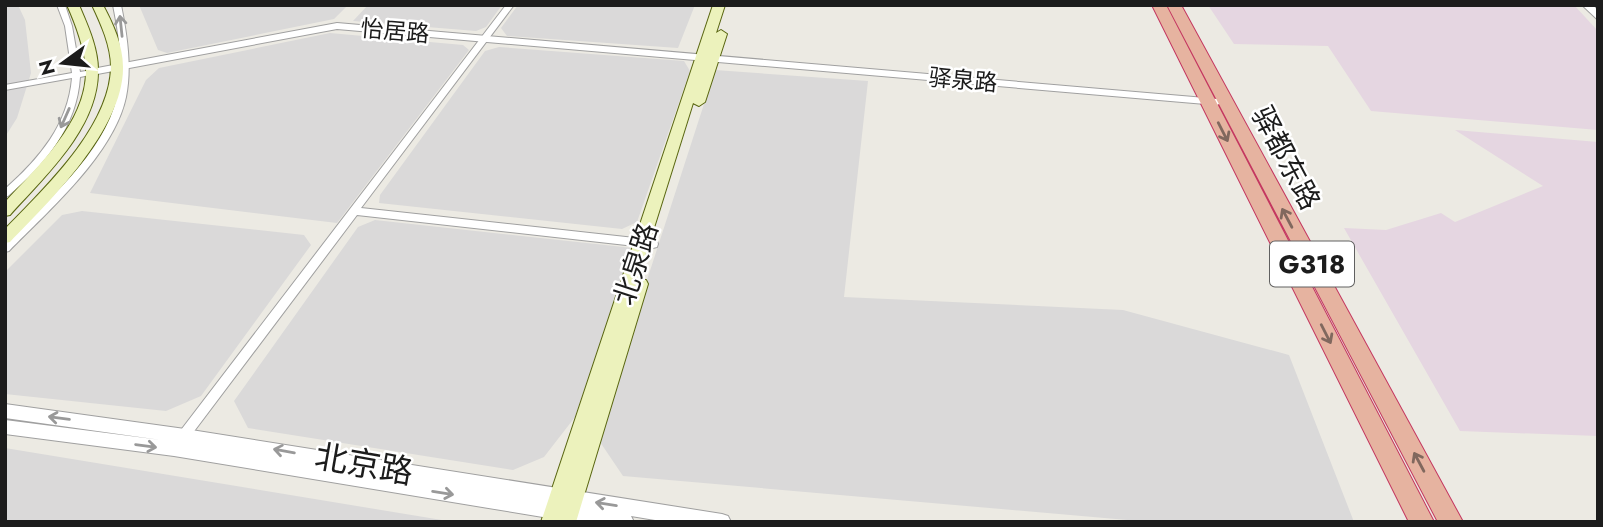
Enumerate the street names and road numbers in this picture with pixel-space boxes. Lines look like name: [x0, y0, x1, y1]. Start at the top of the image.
street label: 怡居路: [359, 11, 431, 51]
street label: 驿泉路: [927, 60, 999, 100]
street label: 驿都东路: [1242, 99, 1330, 217]
street label: 北泉路: [604, 218, 668, 310]
road number: G318: [1270, 242, 1354, 286]
street label: 北京路: [311, 432, 417, 496]

